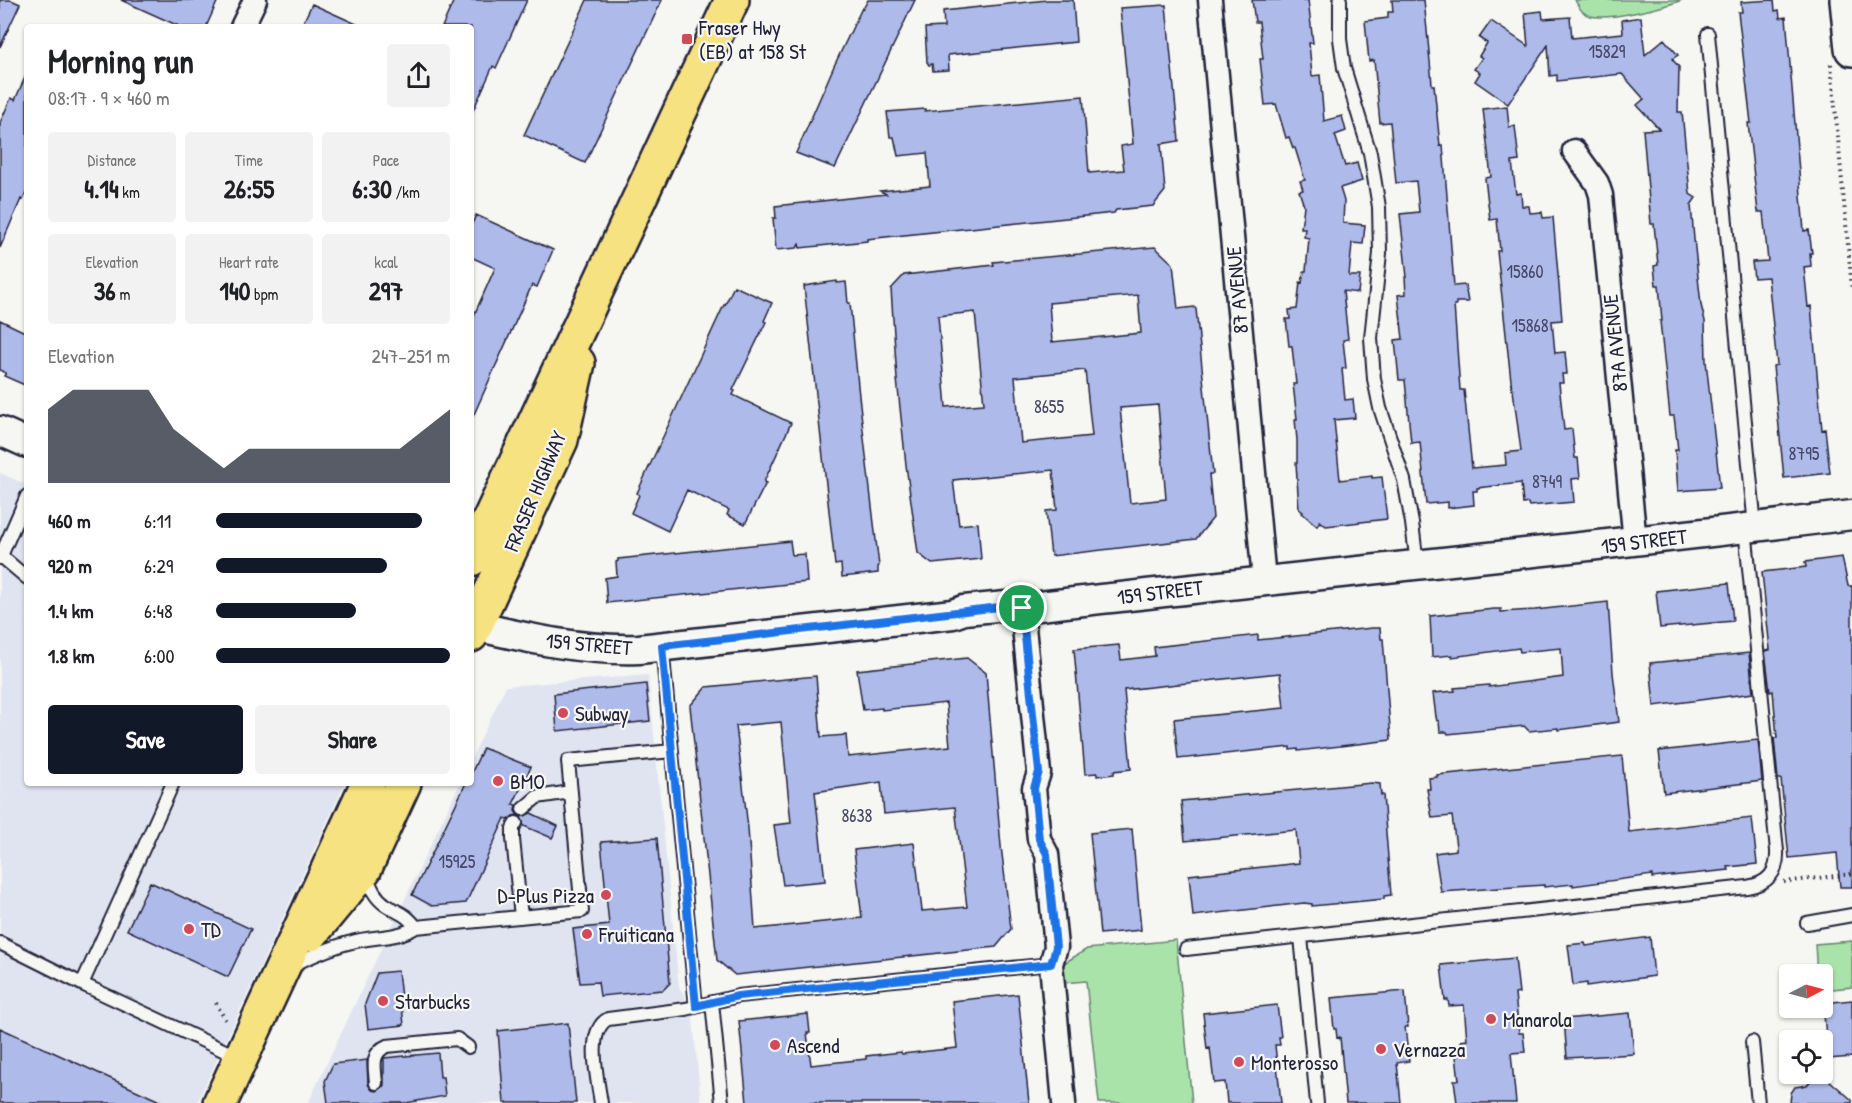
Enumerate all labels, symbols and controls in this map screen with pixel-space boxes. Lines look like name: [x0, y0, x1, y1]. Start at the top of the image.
place label: Fraser Hwy (EB) at 158 St: [698, 13, 807, 66]
marker: Fraser Hwy (EB) at 158 St: [680, 32, 694, 46]
text: Morning run: [48, 39, 194, 83]
house number: 15829: [1589, 39, 1626, 64]
button: share: [387, 44, 450, 107]
text: 08:17 · 9 × 460 m: [48, 84, 170, 111]
text: Distance: [88, 149, 136, 171]
text: Time: [235, 149, 263, 171]
text: Pace: [373, 149, 399, 171]
text: 4.14: [84, 171, 119, 206]
text: 26:55: [224, 171, 274, 206]
text: 6:30: [352, 171, 392, 206]
text: km: [119, 181, 140, 203]
text: /km: [392, 181, 420, 203]
street label: 87 AVENUE: [1219, 245, 1255, 335]
text: Elevation: [85, 251, 139, 273]
text: Heart rate: [219, 251, 279, 273]
text: kcal: [374, 251, 398, 273]
house number: 15860: [1506, 259, 1544, 284]
text: 36: [94, 273, 116, 308]
text: 140: [220, 273, 250, 308]
text: 297: [369, 273, 403, 308]
text: m: [116, 283, 130, 305]
text: bpm: [250, 283, 278, 305]
street label: 87A AVENUE: [1595, 293, 1635, 393]
house number: 15868: [1512, 313, 1549, 338]
text: Elevation: [48, 342, 114, 369]
text: 247–251 m: [372, 342, 450, 369]
house number: 8655: [1034, 394, 1064, 419]
street label: FRASER HIGHWAY: [496, 426, 574, 557]
house number: 8795: [1789, 441, 1820, 466]
house number: 8749: [1532, 469, 1562, 494]
text: 460 m: [48, 507, 91, 534]
text: 6:11: [144, 507, 171, 534]
street label: 159 STREET: [1599, 521, 1690, 561]
text: 920 m: [48, 552, 92, 579]
text: 6:29: [144, 552, 173, 579]
street label: 159 STREET: [1115, 572, 1206, 612]
pin: [996, 582, 1047, 633]
icon: arrive: [1005, 591, 1038, 624]
text: 1.4 km: [48, 597, 94, 624]
text: 6:48: [144, 597, 173, 624]
street label: 159 STREET: [545, 626, 634, 662]
text: 1.8 km: [48, 642, 95, 669]
text: 6:00: [144, 642, 175, 669]
place label: Subway: [575, 699, 629, 728]
button: Save: [48, 705, 243, 774]
button: Share: [255, 705, 450, 774]
marker: Subway: [556, 706, 570, 720]
place label: BMO: [510, 767, 545, 796]
marker: BMO: [491, 774, 505, 788]
house number: 8638: [842, 803, 873, 828]
house number: 15925: [439, 849, 476, 874]
place label: D-Plus Pizza: [498, 881, 594, 910]
marker: D-Plus Pizza: [599, 888, 613, 902]
place label: TD: [201, 915, 221, 944]
place label: Fruiticana: [598, 920, 674, 949]
marker: TD: [182, 922, 196, 936]
marker: Fruiticana: [580, 927, 594, 941]
north arrow: [1779, 964, 1833, 1018]
map controls: [1779, 964, 1833, 1084]
place label: Starbucks: [395, 987, 470, 1016]
marker: Starbucks: [376, 994, 390, 1008]
place label: Manarola: [1503, 1005, 1572, 1034]
marker: Manarola: [1484, 1012, 1498, 1026]
button: locate: [1779, 1030, 1833, 1084]
place label: Ascend: [787, 1031, 840, 1060]
place label: Vernazza: [1393, 1035, 1465, 1064]
marker: Ascend: [768, 1038, 782, 1052]
marker: Vernazza: [1374, 1042, 1388, 1056]
place label: Monterosso: [1251, 1048, 1338, 1077]
marker: Monterosso: [1232, 1055, 1246, 1069]

